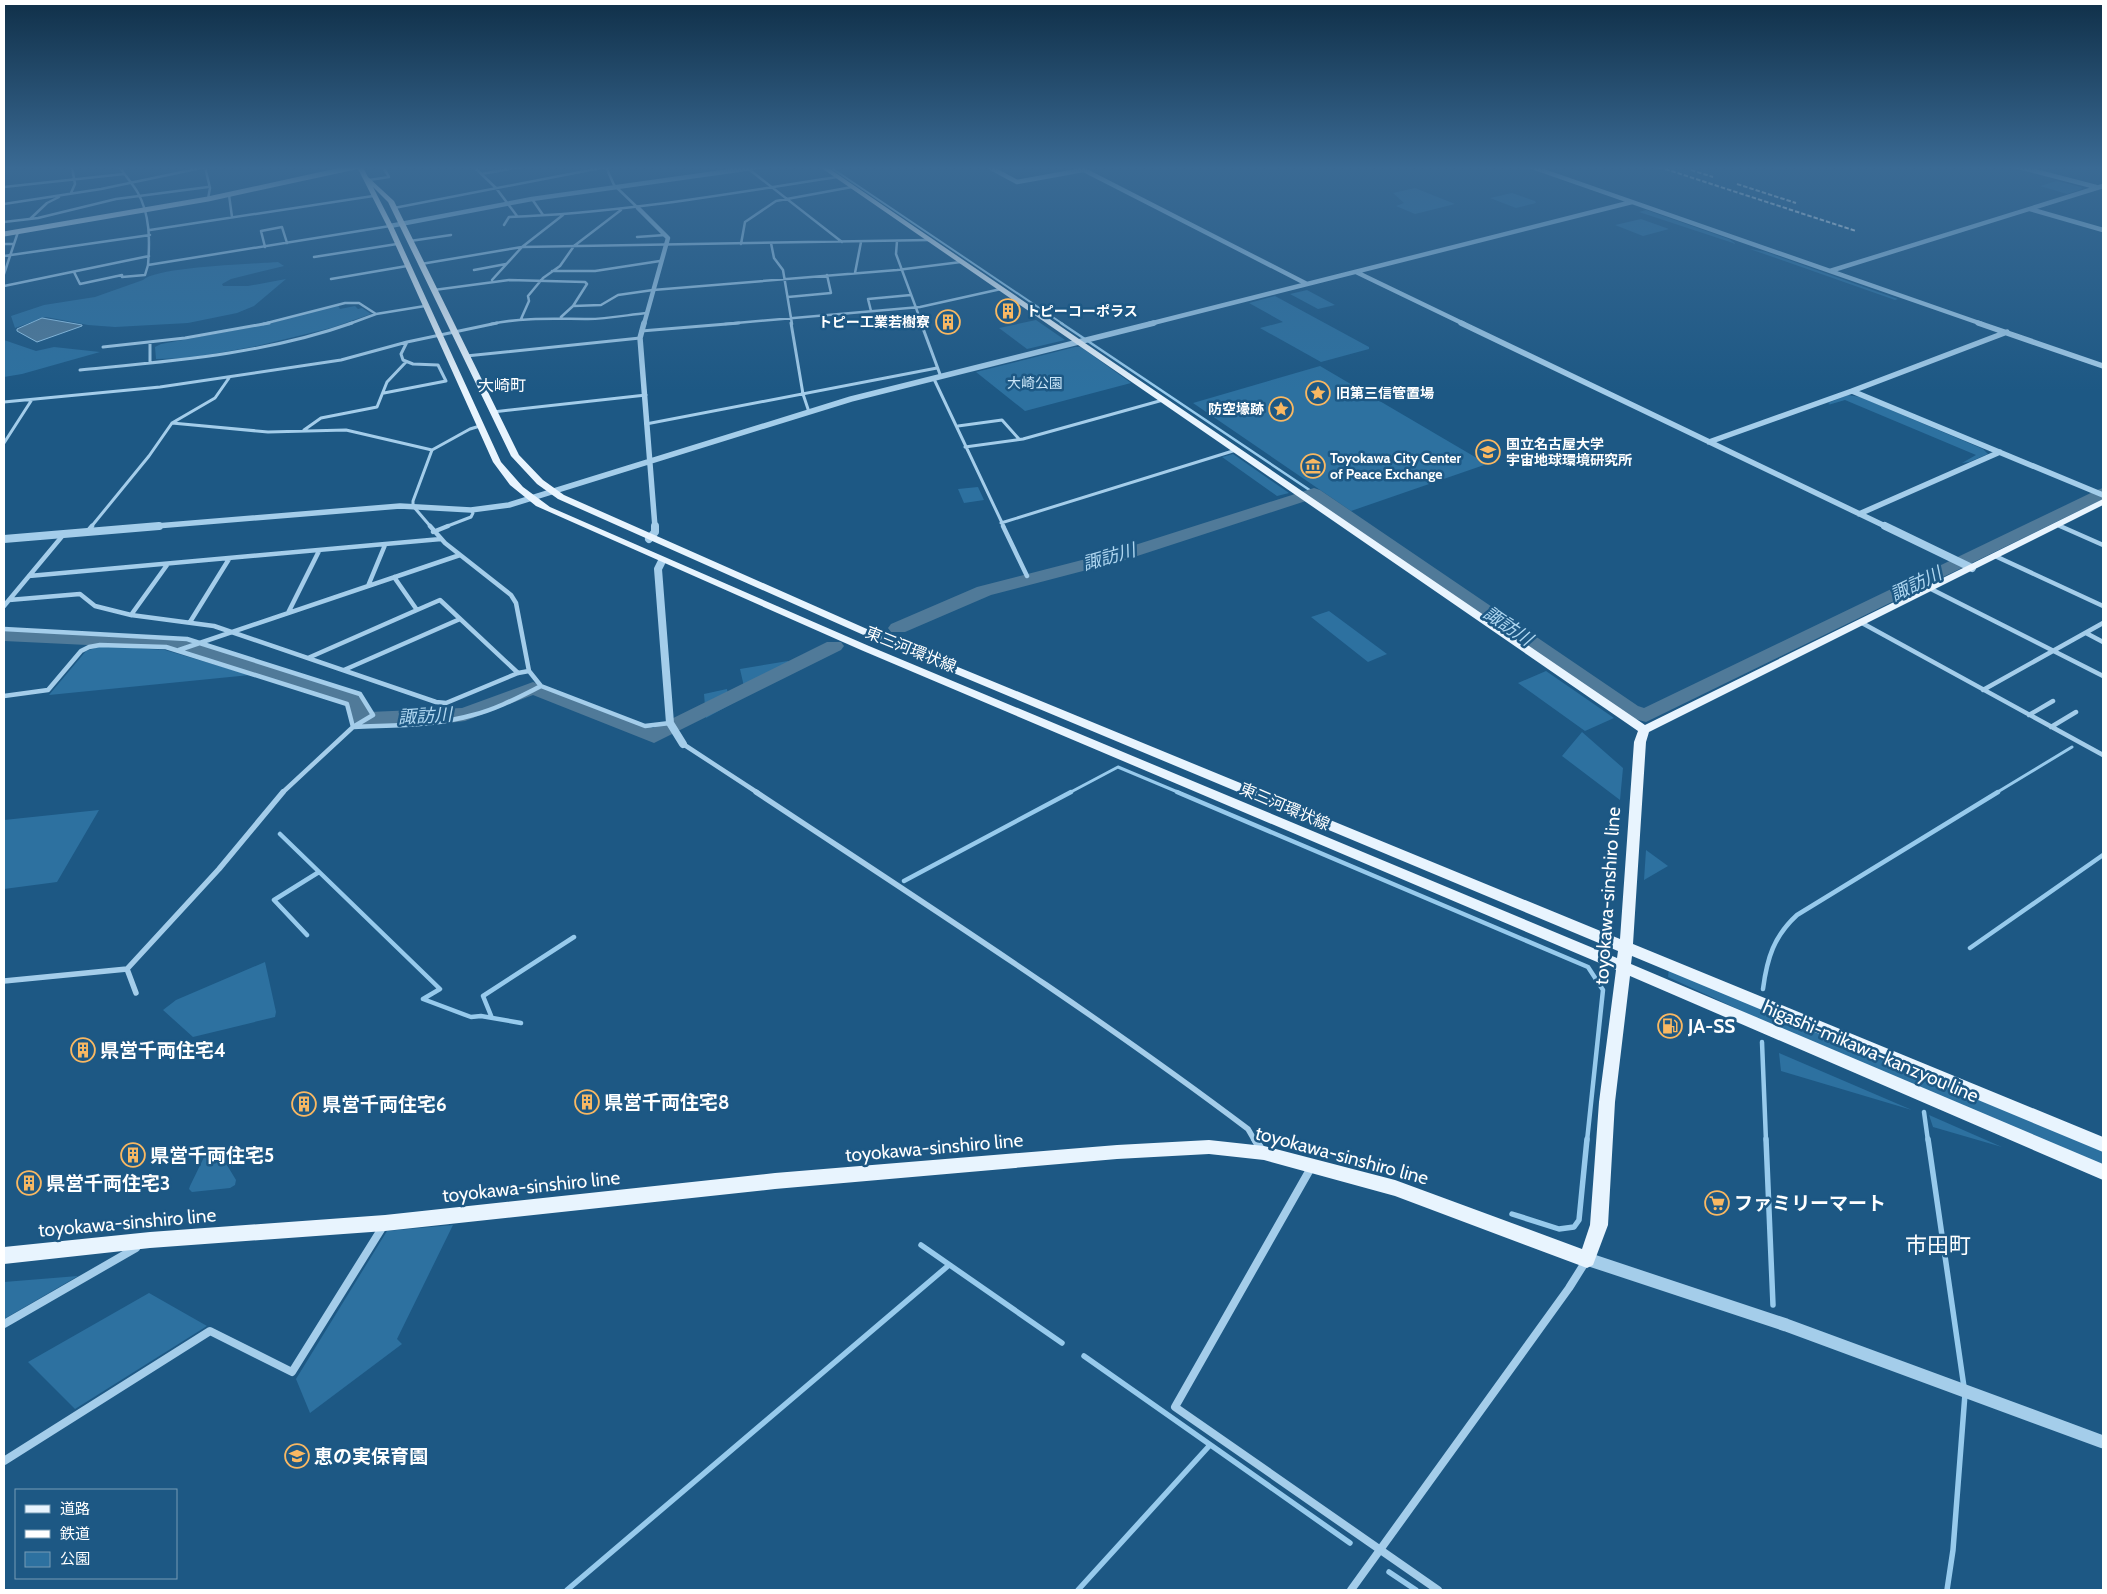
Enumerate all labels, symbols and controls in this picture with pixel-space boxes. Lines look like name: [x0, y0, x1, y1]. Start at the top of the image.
building icon: トピーコーポラス: [995, 298, 1021, 324]
place label: トピーコーポラス: [1026, 302, 1138, 320]
building icon: トピー工業若樹寮: [935, 309, 961, 335]
place label: トピー工業若樹寮: [818, 313, 930, 331]
park label: 大崎公園: [1007, 374, 1063, 392]
district label: 大崎町: [478, 376, 526, 395]
place icon: 旧第三信管置場: [1305, 380, 1331, 406]
place label: 旧第三信管置場: [1336, 384, 1434, 402]
place icon: 防空壕跡: [1268, 396, 1294, 422]
place label: 防空壕跡: [1208, 400, 1264, 418]
place label: 国立名古屋大学 宇宙地球環境研究所: [1506, 435, 1632, 469]
school or university icon: 国立名古屋大学 宇宙地球環境研究所: [1475, 439, 1501, 465]
place label: Toyokawa City Center of Peace Exchange: [1330, 449, 1462, 483]
museum icon: Toyokawa City Center of Peace Exchange: [1300, 453, 1326, 479]
water label: 諏訪川: [1080, 538, 1140, 575]
water label: 諏訪川: [1887, 561, 1947, 606]
water label: 諏訪川: [1479, 602, 1538, 651]
street label: 東三河環状線: [863, 623, 959, 676]
water label: 諏訪川: [397, 703, 455, 728]
street label: 東三河環状線: [1237, 779, 1333, 834]
street label: toyokawa-sinshiro line: [1590, 806, 1625, 986]
street label: higashi-mikawa-kanzyou line: [1759, 996, 1982, 1107]
fuel station icon: JA-SS: [1657, 1013, 1683, 1039]
place label: JA-SS: [1687, 1015, 1735, 1038]
building icon: 県営千両住宅4: [70, 1037, 96, 1063]
place label: 県営千両住宅4: [100, 1039, 226, 1062]
building icon: 県営千両住宅8: [574, 1089, 600, 1115]
building icon: 県営千両住宅6: [291, 1091, 317, 1117]
place label: 県営千両住宅8: [604, 1091, 729, 1114]
place label: 県営千両住宅6: [322, 1093, 447, 1116]
street label: toyokawa-sinshiro line: [1253, 1121, 1431, 1190]
street label: toyokawa-sinshiro line: [844, 1128, 1024, 1167]
building icon: 県営千両住宅5: [120, 1142, 146, 1168]
place label: 県営千両住宅5: [150, 1144, 274, 1167]
street label: toyokawa-sinshiro line: [441, 1166, 621, 1207]
building icon: 県営千両住宅3: [16, 1170, 42, 1196]
place label: 県営千両住宅3: [46, 1172, 170, 1195]
supermarket icon: ファミリーマート: [1704, 1190, 1730, 1216]
place label: ファミリーマート: [1734, 1192, 1886, 1215]
street label: toyokawa-sinshiro line: [37, 1203, 217, 1242]
district label: 市田町: [1905, 1232, 1971, 1259]
school or university icon: 恵の実保育園: [284, 1443, 310, 1469]
place label: 恵の実保育園: [314, 1445, 428, 1468]
legend: [15, 1489, 178, 1579]
text: 道路: [60, 1500, 90, 1518]
text: 鉄道: [60, 1525, 90, 1543]
text: 公園: [60, 1550, 90, 1568]

